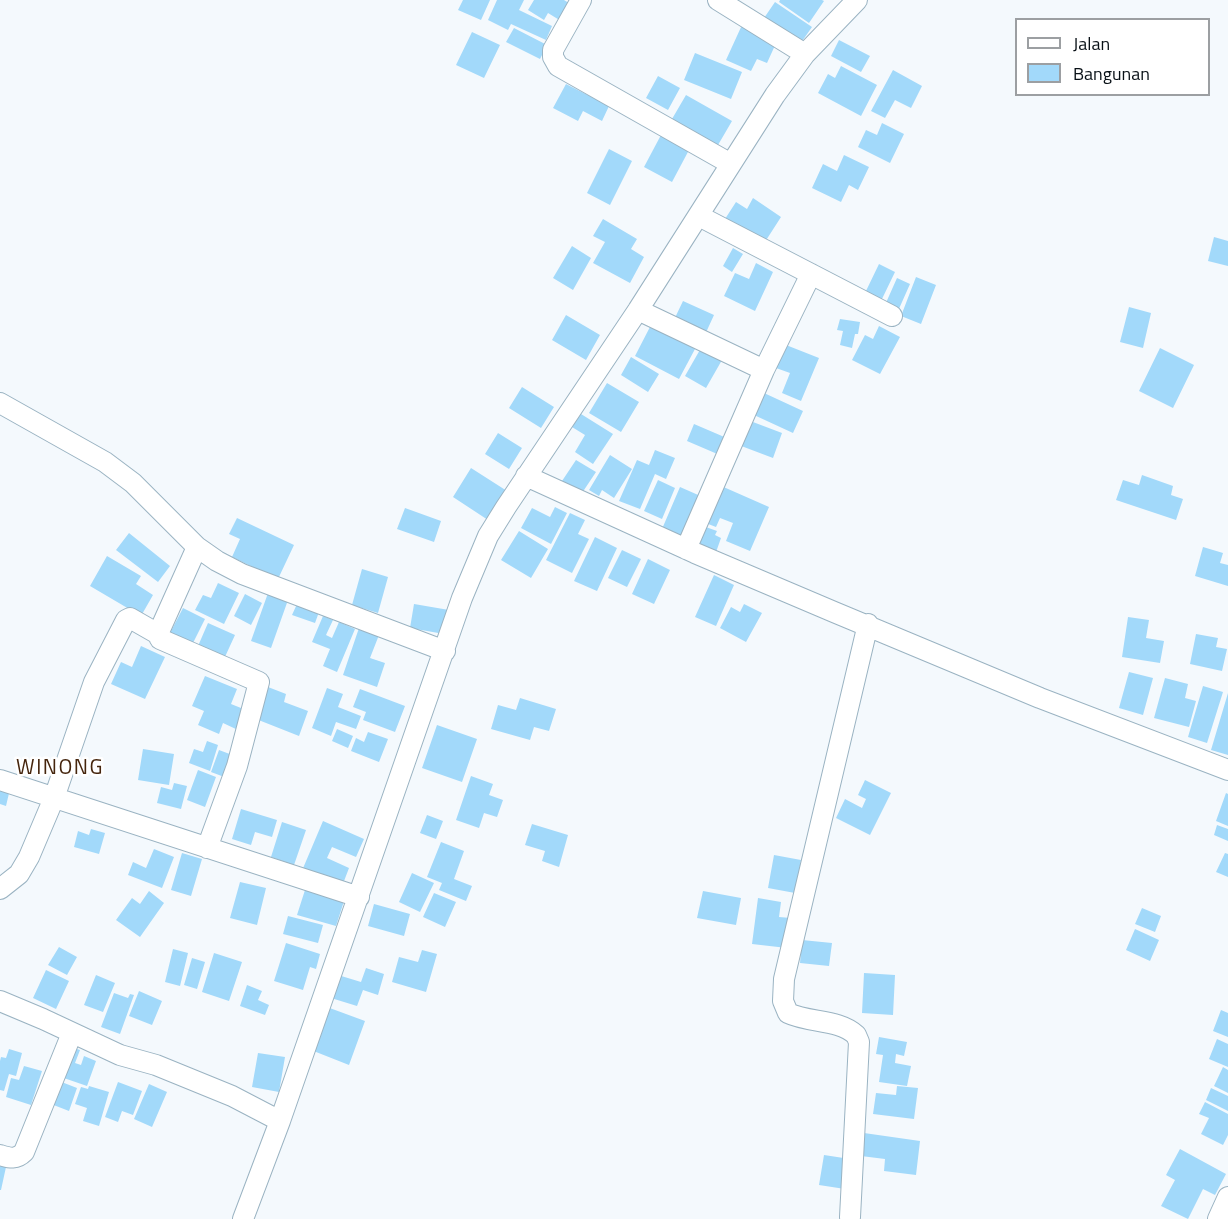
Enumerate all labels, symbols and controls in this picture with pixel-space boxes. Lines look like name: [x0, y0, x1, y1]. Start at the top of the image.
legend: [1015, 18, 1210, 96]
text: Jalan: [1073, 30, 1110, 57]
text: Bangunan: [1073, 60, 1150, 87]
district label: WINONG: [16, 756, 104, 782]

